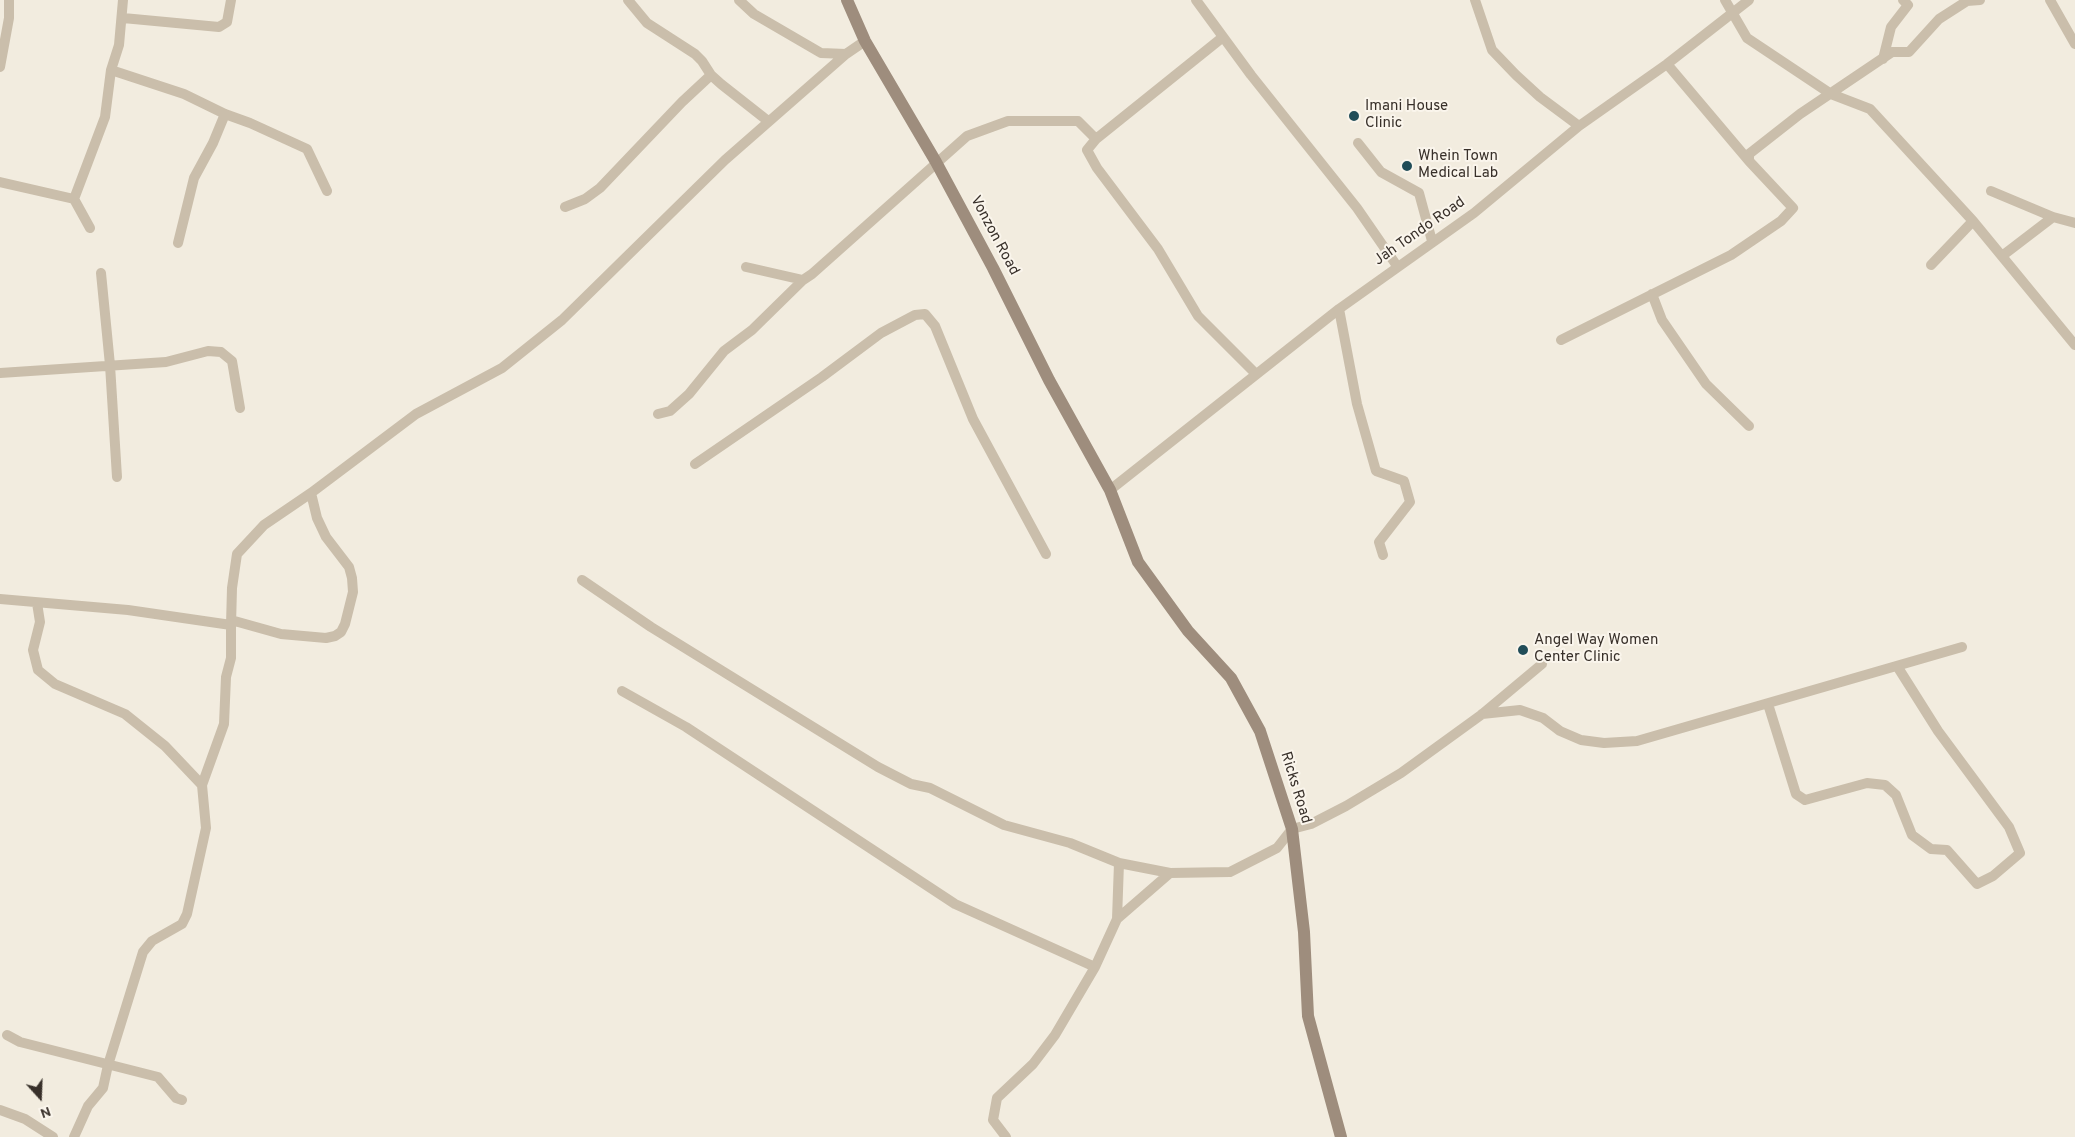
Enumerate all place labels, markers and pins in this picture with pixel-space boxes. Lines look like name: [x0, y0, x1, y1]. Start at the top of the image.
place label: Imani House Clinic: [1365, 98, 1448, 133]
marker: Imani House Clinic: [1347, 109, 1361, 123]
place label: Whein Town Medical Lab: [1418, 148, 1498, 183]
marker: Whein Town Medical Lab: [1400, 159, 1414, 173]
place label: Angel Way Women Center Clinic: [1534, 632, 1658, 667]
marker: Angel Way Women Center Clinic: [1516, 643, 1530, 657]

